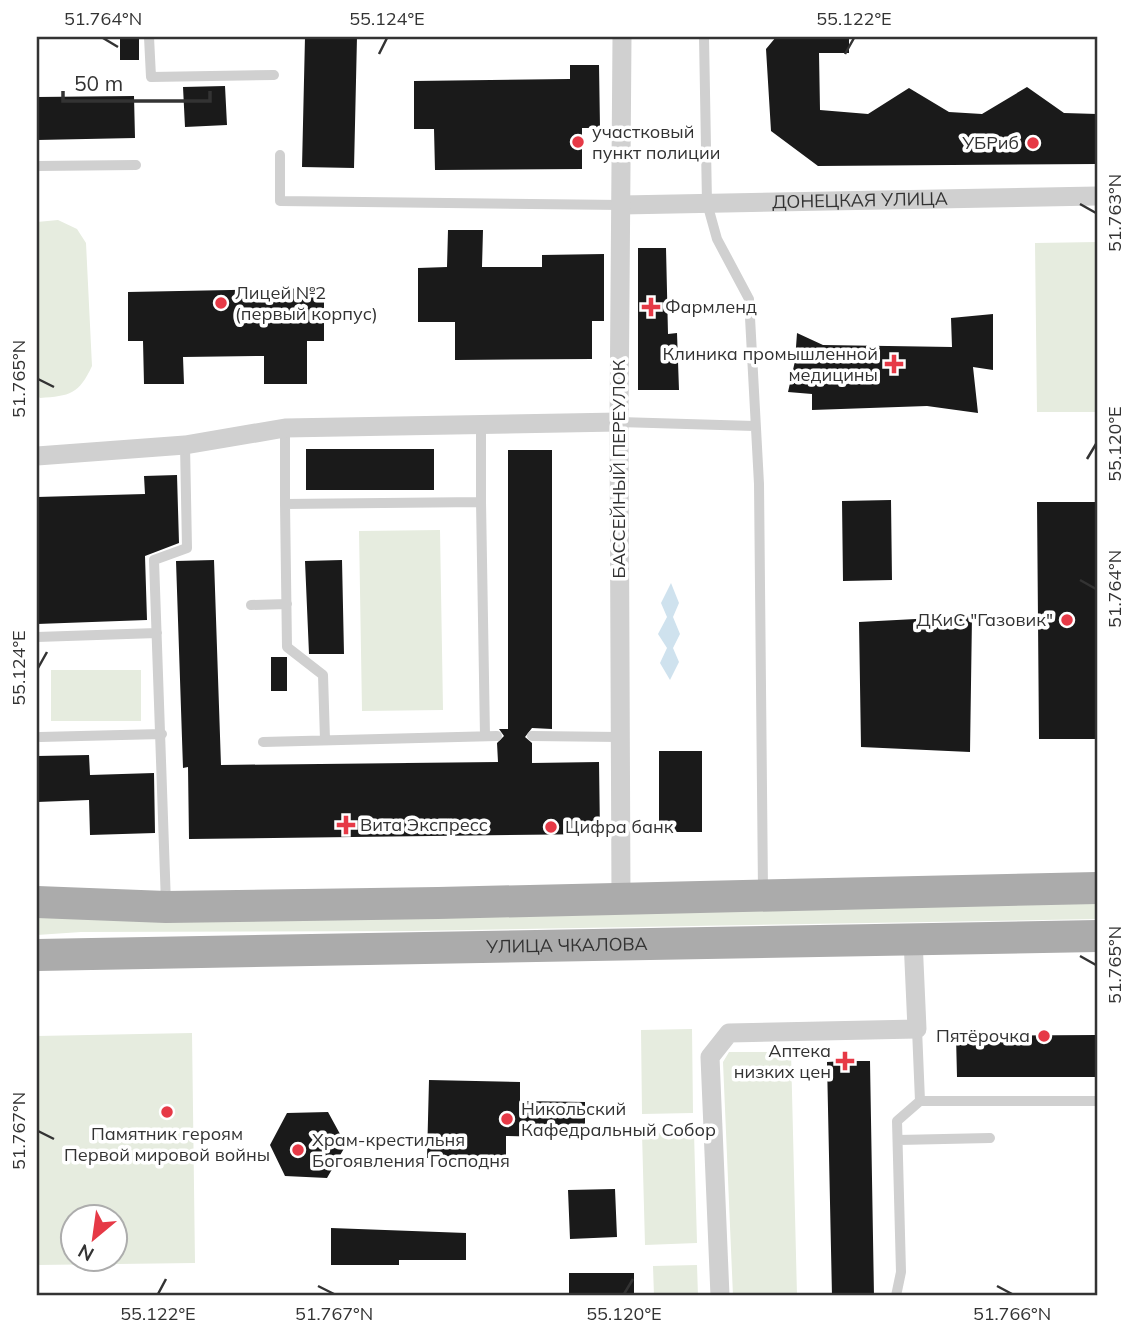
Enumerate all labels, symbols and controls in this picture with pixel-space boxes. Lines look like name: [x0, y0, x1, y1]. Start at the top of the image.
text: 51.764°N: [64, 7, 142, 30]
text: 55.124°E: [349, 7, 425, 30]
text: 55.122°E: [816, 7, 892, 30]
scale bar: [63, 60, 210, 104]
text: 50 m: [74, 70, 123, 96]
place label: участковый пункт полиции: [592, 120, 720, 164]
place label: УБРиб: [961, 131, 1019, 154]
marker: участковый пункт полиции: [570, 134, 586, 150]
marker: УБРиб: [1025, 135, 1041, 151]
text: 51.763°N: [1103, 174, 1126, 252]
street label: ДОНЕЦКАЯ УЛИЦА: [772, 187, 948, 213]
place label: Лицей №2 (первый корпус): [235, 281, 378, 325]
marker: Лицей №2 (первый корпус): [213, 295, 229, 311]
place label: Фармленд: [665, 295, 757, 318]
marker: Фармленд: [643, 299, 659, 315]
text: 51.765°N: [7, 340, 30, 418]
place label: Клиника промышленной медицины: [662, 342, 878, 386]
marker: Клиника промышленной медицины: [884, 354, 904, 374]
street label: БАССЕЙНЫЙ ПЕРЕУЛОК: [607, 359, 630, 579]
text: 55.120°E: [1103, 406, 1126, 482]
text: 51.764°N: [1103, 550, 1126, 628]
place label: ДКиC "Газовик": [916, 608, 1053, 631]
marker: ДКиC "Газовик": [1059, 612, 1075, 628]
text: 55.124°E: [7, 630, 30, 706]
place label: Вита Экспресс: [360, 813, 488, 836]
place label: Цифра банк: [565, 815, 674, 838]
marker: Вита Экспресс: [338, 817, 354, 833]
marker: Цифра банк: [543, 819, 559, 835]
text: 51.765°N: [1103, 926, 1126, 1004]
street label: УЛИЦА ЧКАЛОВА: [485, 932, 648, 958]
place label: Пятёрочка: [936, 1024, 1030, 1047]
marker: Пятёрочка: [1036, 1028, 1052, 1044]
place label: Аптека низких цен: [734, 1039, 831, 1083]
marker: Аптека низких цен: [837, 1053, 853, 1069]
text: 51.767°N: [7, 1092, 30, 1170]
place label: Никольский Кафедральный Собор: [521, 1097, 716, 1141]
marker: Памятник героям Первой мировой войны: [159, 1104, 175, 1120]
marker: Никольский Кафедральный Собор: [499, 1111, 515, 1127]
place label: Памятник героям Первой мировой войны: [64, 1122, 270, 1166]
place label: Храм-крестильня Богоявления Господня: [312, 1128, 510, 1172]
marker: Храм-крестильня Богоявления Господня: [290, 1142, 306, 1158]
north arrow: [60, 1204, 130, 1274]
text: N: [74, 1239, 98, 1267]
text: 55.122°E: [120, 1302, 196, 1325]
text: 51.767°N: [295, 1302, 373, 1325]
text: 55.120°E: [586, 1302, 662, 1325]
text: 51.766°N: [973, 1302, 1051, 1325]

